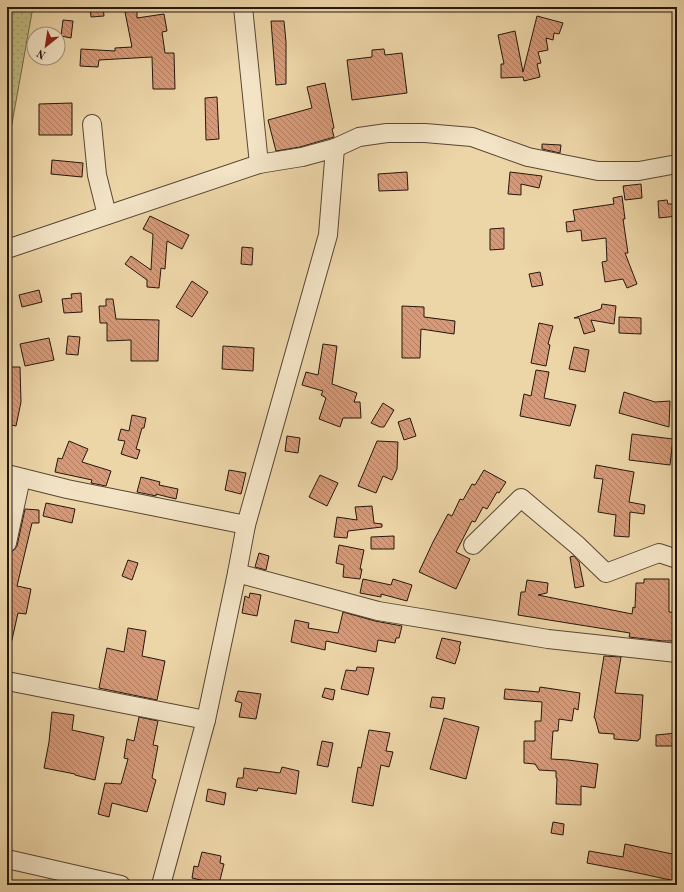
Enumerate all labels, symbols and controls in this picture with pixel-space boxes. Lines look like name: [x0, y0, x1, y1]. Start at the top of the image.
north arrow: [26, 26, 66, 66]
text: N: [35, 46, 48, 60]

